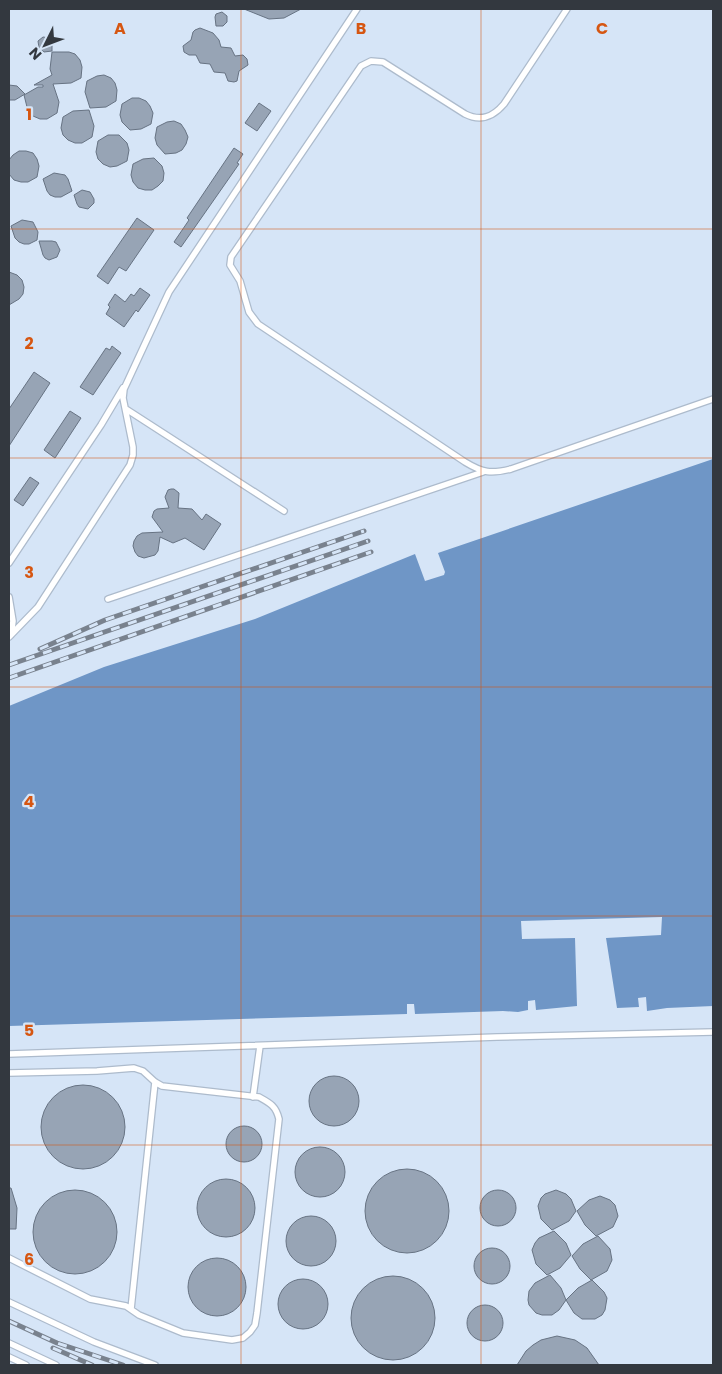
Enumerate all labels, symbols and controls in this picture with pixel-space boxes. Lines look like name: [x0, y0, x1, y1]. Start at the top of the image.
text: A: [114, 17, 126, 40]
text: B: [356, 17, 366, 40]
text: C: [596, 17, 608, 40]
north arrow: [20, 20, 70, 70]
text: N: [24, 43, 46, 64]
text: 1: [26, 103, 32, 126]
text: 2: [24, 332, 34, 355]
text: 3: [24, 561, 34, 584]
text: 4: [24, 790, 35, 813]
text: 5: [24, 1019, 34, 1042]
text: 6: [24, 1248, 34, 1271]

